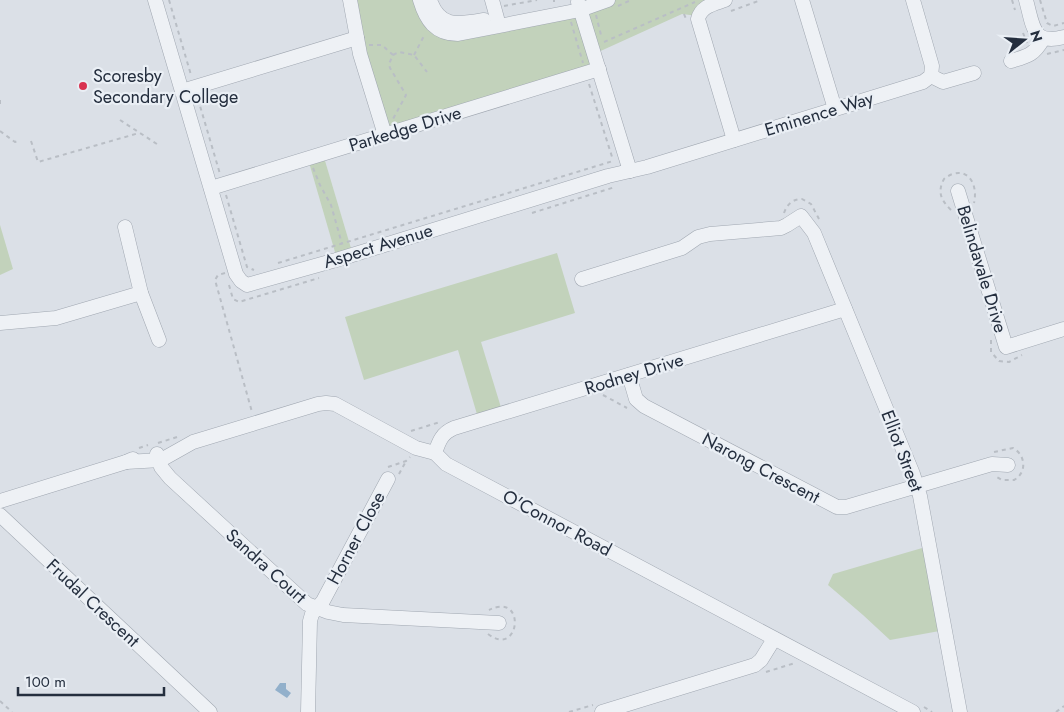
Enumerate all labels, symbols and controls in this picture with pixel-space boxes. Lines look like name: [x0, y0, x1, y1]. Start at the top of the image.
north arrow: [999, 15, 1049, 65]
text: N: [1025, 28, 1048, 44]
place label: Scoresby Secondary College: [93, 63, 238, 110]
marker: Scoresby Secondary College: [77, 80, 89, 92]
street label: Eminence Way: [761, 85, 877, 143]
street label: Parkedge Drive: [346, 100, 464, 158]
street label: Belindavale Drive: [950, 202, 1014, 336]
street label: Aspect Avenue: [320, 217, 436, 275]
street label: Rodney Drive: [581, 347, 687, 401]
street label: Elliot Street: [875, 406, 930, 496]
street label: Narong Crescent: [698, 426, 825, 510]
street label: O'Connor Road: [498, 483, 616, 563]
street label: Horner Close: [321, 487, 391, 589]
street label: Sandra Court: [220, 523, 313, 610]
street label: Frudal Crescent: [41, 553, 146, 654]
scale bar: [18, 664, 164, 696]
text: 100 m: [25, 671, 66, 693]

